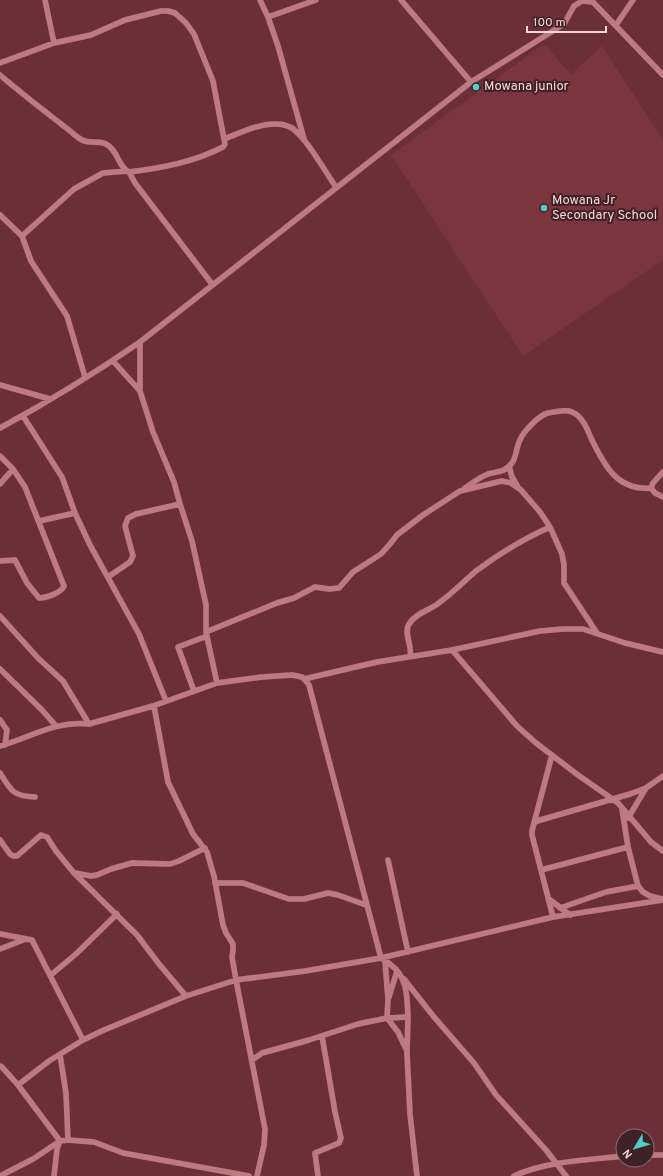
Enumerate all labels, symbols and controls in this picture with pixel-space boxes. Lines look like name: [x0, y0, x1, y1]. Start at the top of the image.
scale bar: [527, 8, 606, 34]
text: 100 m: [533, 15, 566, 31]
place label: Mowana junior: [484, 79, 569, 95]
marker: Mowana junior: [471, 82, 481, 92]
place label: Mowana Jr Secondary School: [552, 193, 657, 224]
marker: Mowana Jr Secondary School: [539, 203, 549, 213]
north arrow: [615, 1128, 655, 1168]
text: N: [620, 1146, 636, 1161]

